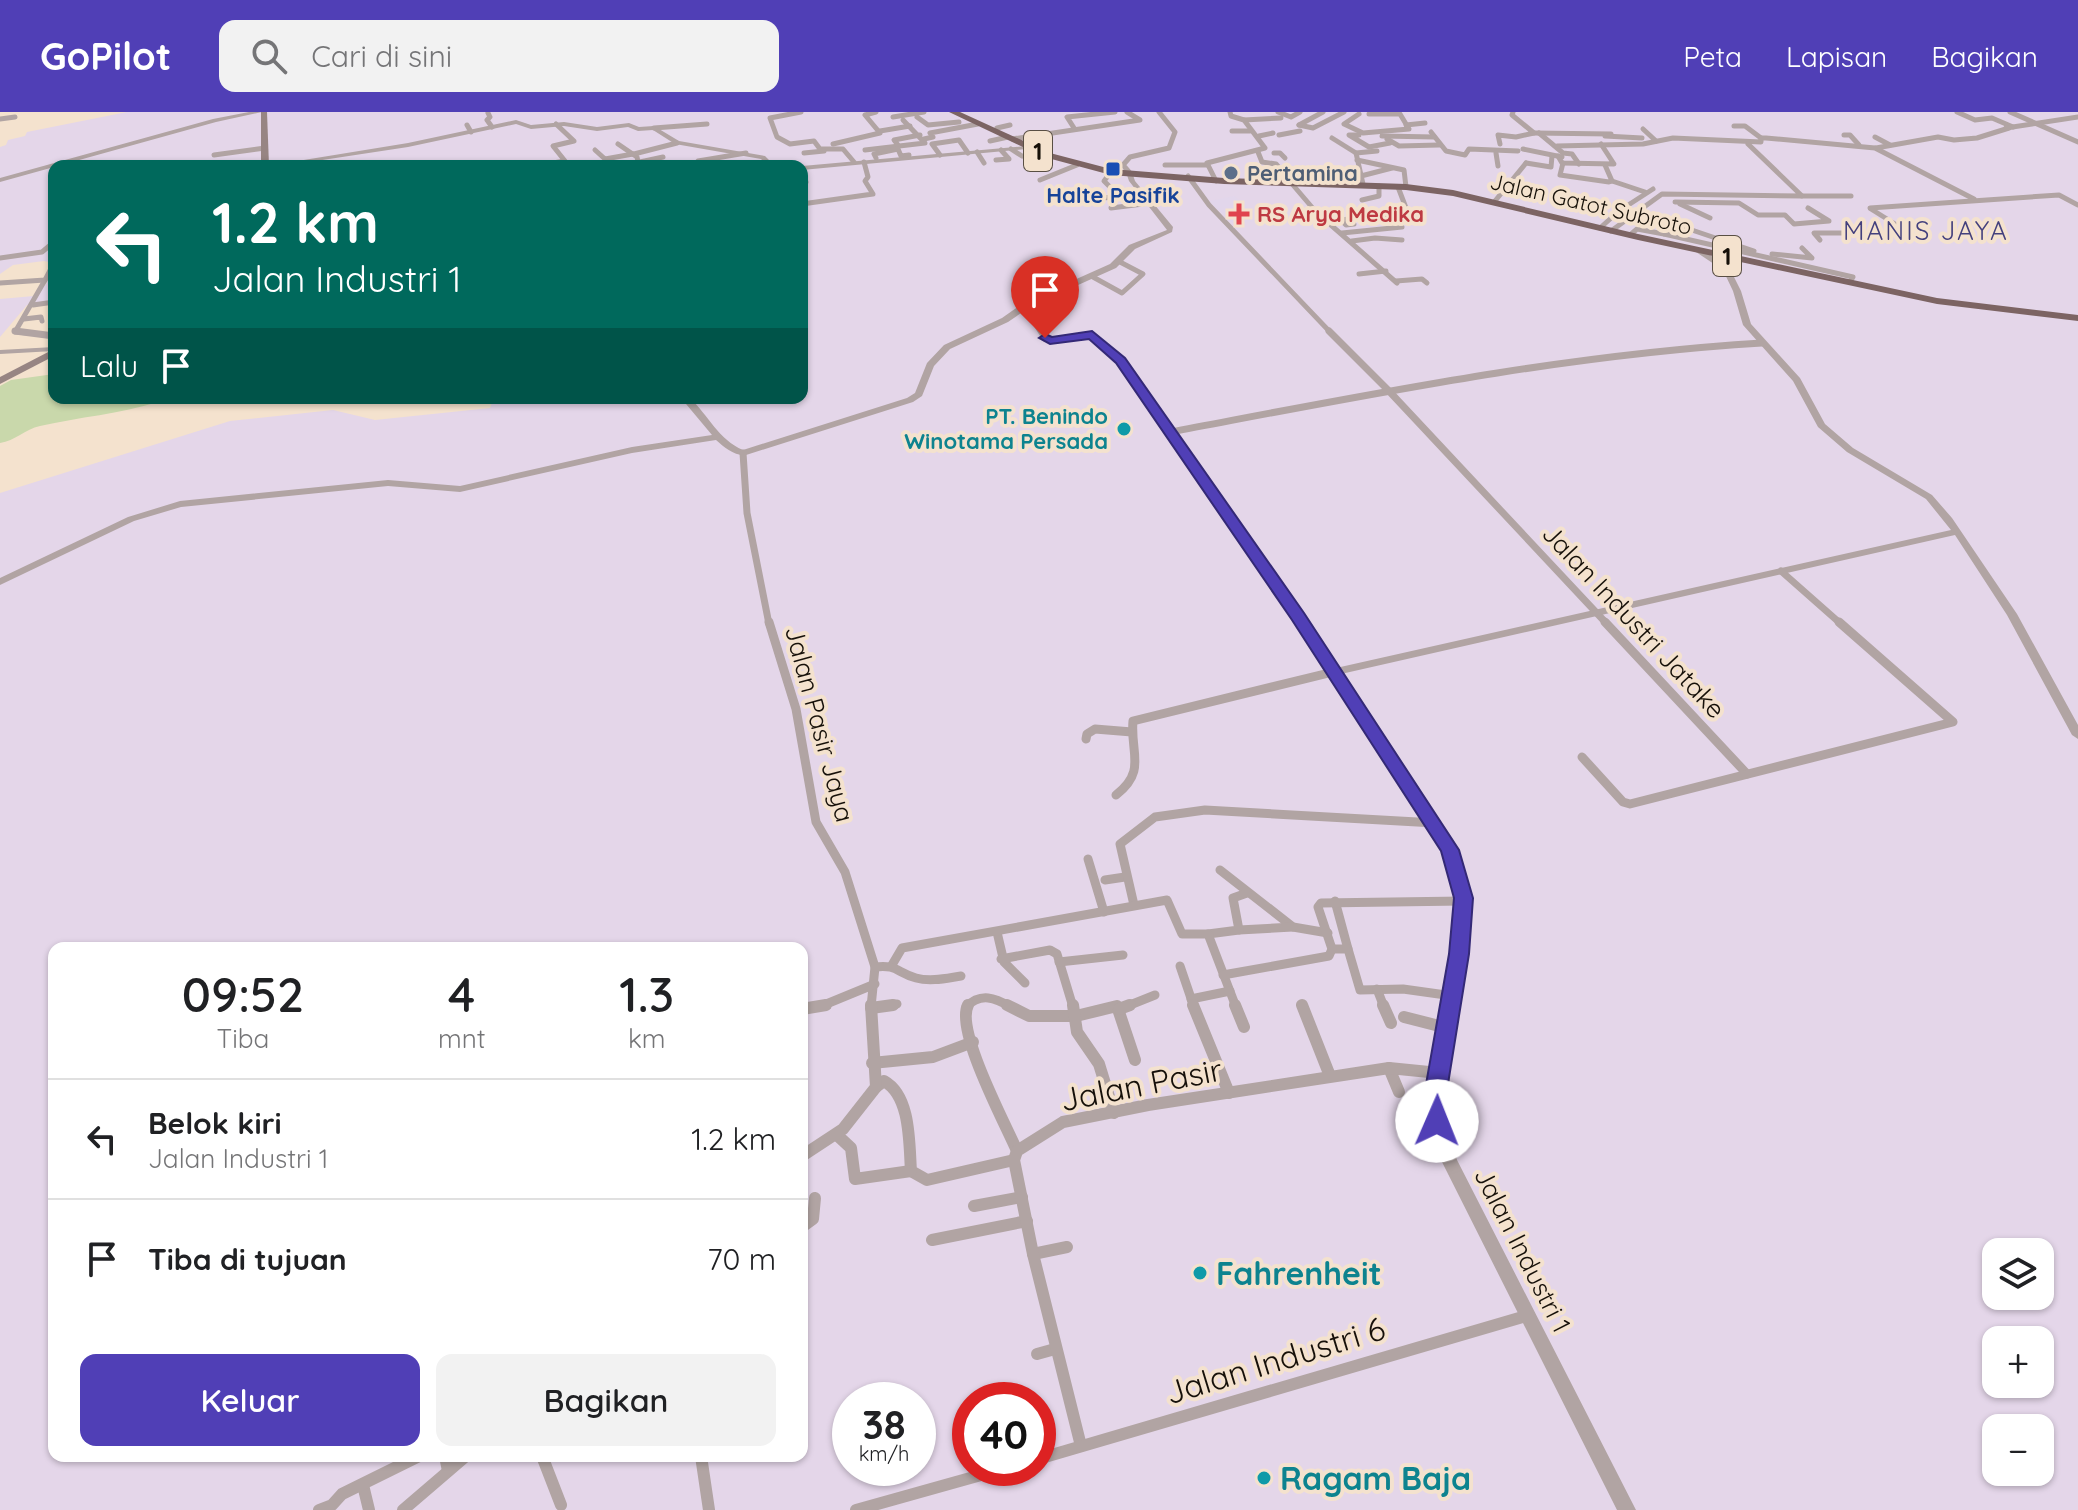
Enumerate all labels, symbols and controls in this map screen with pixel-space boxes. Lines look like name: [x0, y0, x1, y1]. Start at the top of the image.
search box: [219, 20, 779, 92]
text: GoPilot: [40, 32, 171, 80]
icon: search: [247, 34, 291, 78]
text: Cari di sini: [311, 37, 452, 75]
text: Peta: [1683, 39, 1742, 74]
text: Lapisan: [1786, 39, 1887, 74]
text: Bagikan: [1931, 39, 2038, 74]
road number: 1: [1024, 131, 1052, 171]
place label: Pertamina: [1247, 159, 1358, 187]
marker: Halte Pasifik: [1104, 160, 1122, 178]
marker: Pertamina: [1222, 164, 1240, 182]
street label: Jalan Gatot Subroto: [1487, 167, 1695, 241]
place label: Halte Pasifik: [1046, 181, 1180, 209]
text: 1.2 km: [212, 187, 379, 257]
icon: left: [80, 192, 184, 296]
place label: RS Arya Medika: [1257, 200, 1424, 228]
marker: RS Arya Medika: [1228, 203, 1250, 225]
district label: MANIS JAYA: [1843, 214, 2009, 247]
road number: 1: [1713, 236, 1741, 276]
text: Jalan Industri 1: [212, 256, 462, 301]
pin: [1011, 256, 1079, 338]
icon: arrive: [1023, 268, 1067, 312]
icon: arrive: [154, 344, 198, 388]
text: Lalu: [80, 347, 138, 385]
place label: PT. Benindo Winotama Persada: [904, 402, 1108, 455]
marker: PT. Benindo Winotama Persada: [1115, 420, 1133, 438]
street label: Jalan Industri Jatake: [1535, 517, 1733, 725]
street label: Jalan Pasir Jaya: [778, 622, 862, 826]
text: 09:52: [182, 964, 304, 1024]
text: 4: [448, 964, 475, 1024]
text: 1.3: [619, 964, 674, 1024]
text: Tiba: [217, 1022, 269, 1055]
text: mnt: [438, 1022, 485, 1055]
text: km: [628, 1022, 666, 1055]
street label: Jalan Pasir: [1057, 1049, 1225, 1119]
position arrow: [1395, 1079, 1479, 1163]
text: Belok kiri: [148, 1104, 282, 1142]
icon: left: [80, 1117, 124, 1161]
text: 1.2 km: [691, 1120, 776, 1158]
text: Jalan Industri 1: [148, 1142, 328, 1175]
street label: Jalan Industri 1: [1467, 1162, 1579, 1338]
icon: arrive: [80, 1237, 124, 1281]
map controls: [1982, 1238, 2054, 1486]
button: layers: [1982, 1238, 2054, 1310]
text: Tiba di tujuan: [148, 1240, 347, 1278]
text: 70 m: [707, 1240, 776, 1278]
place label: Fahrenheit: [1216, 1253, 1382, 1293]
marker: Fahrenheit: [1191, 1264, 1209, 1282]
street label: Jalan Industri 6: [1160, 1308, 1390, 1412]
button: +: [1982, 1326, 2054, 1398]
button: Keluar: [80, 1354, 420, 1446]
button: Bagikan: [436, 1354, 776, 1446]
speed limit sign: 40: [952, 1382, 1056, 1486]
text: 38: [862, 1399, 906, 1449]
button: −: [1982, 1414, 2054, 1486]
text: km/h: [859, 1441, 909, 1466]
place label: Ragam Baja: [1280, 1458, 1471, 1498]
marker: Ragam Baja: [1255, 1469, 1273, 1487]

